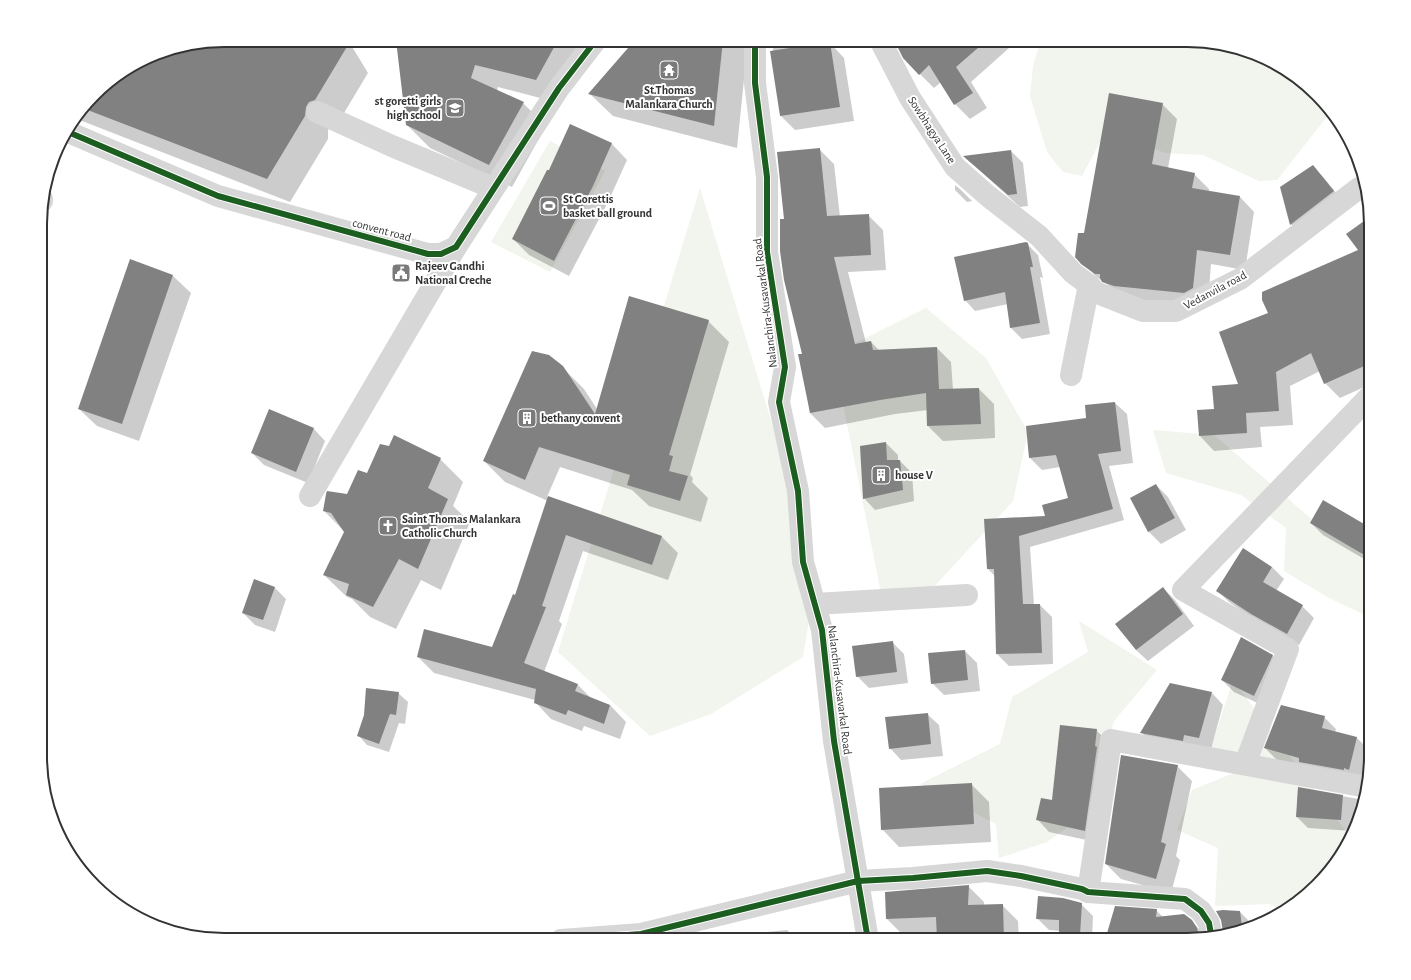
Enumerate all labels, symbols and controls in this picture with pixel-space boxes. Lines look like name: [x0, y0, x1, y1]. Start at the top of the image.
temple icon: St.Thomas Malankara Church: [658, 59, 680, 81]
place label: St.Thomas Malankara Church: [625, 84, 713, 110]
street label: Sowbhagya Lane: [905, 94, 958, 166]
place label: st goretti girls high school: [375, 95, 441, 121]
school or university icon: st goretti girls high school: [444, 97, 466, 119]
place label: St Gorettis basket ball ground: [563, 193, 653, 219]
sports icon: St Gorettis basket ball ground: [538, 195, 560, 217]
street label: convent road: [351, 216, 413, 244]
street label: Nalanchira-Kusavarkal Road: [751, 237, 779, 369]
place label: Rajeev Gandhi National Creche: [415, 260, 492, 286]
public building icon: Rajeev Gandhi National Creche: [390, 262, 412, 284]
street label: Vedanvila road: [1182, 268, 1248, 312]
building icon: bethany convent: [516, 407, 538, 429]
place label: bethany convent: [541, 412, 620, 425]
building icon: house V: [870, 464, 892, 486]
place label: house V: [895, 469, 934, 481]
place label: Saint Thomas Malankara Catholic Church: [402, 513, 521, 539]
church icon: Saint Thomas Malankara Catholic Church: [377, 515, 399, 537]
street label: Nalanchira-Kusavarkal Road: [826, 624, 854, 756]

